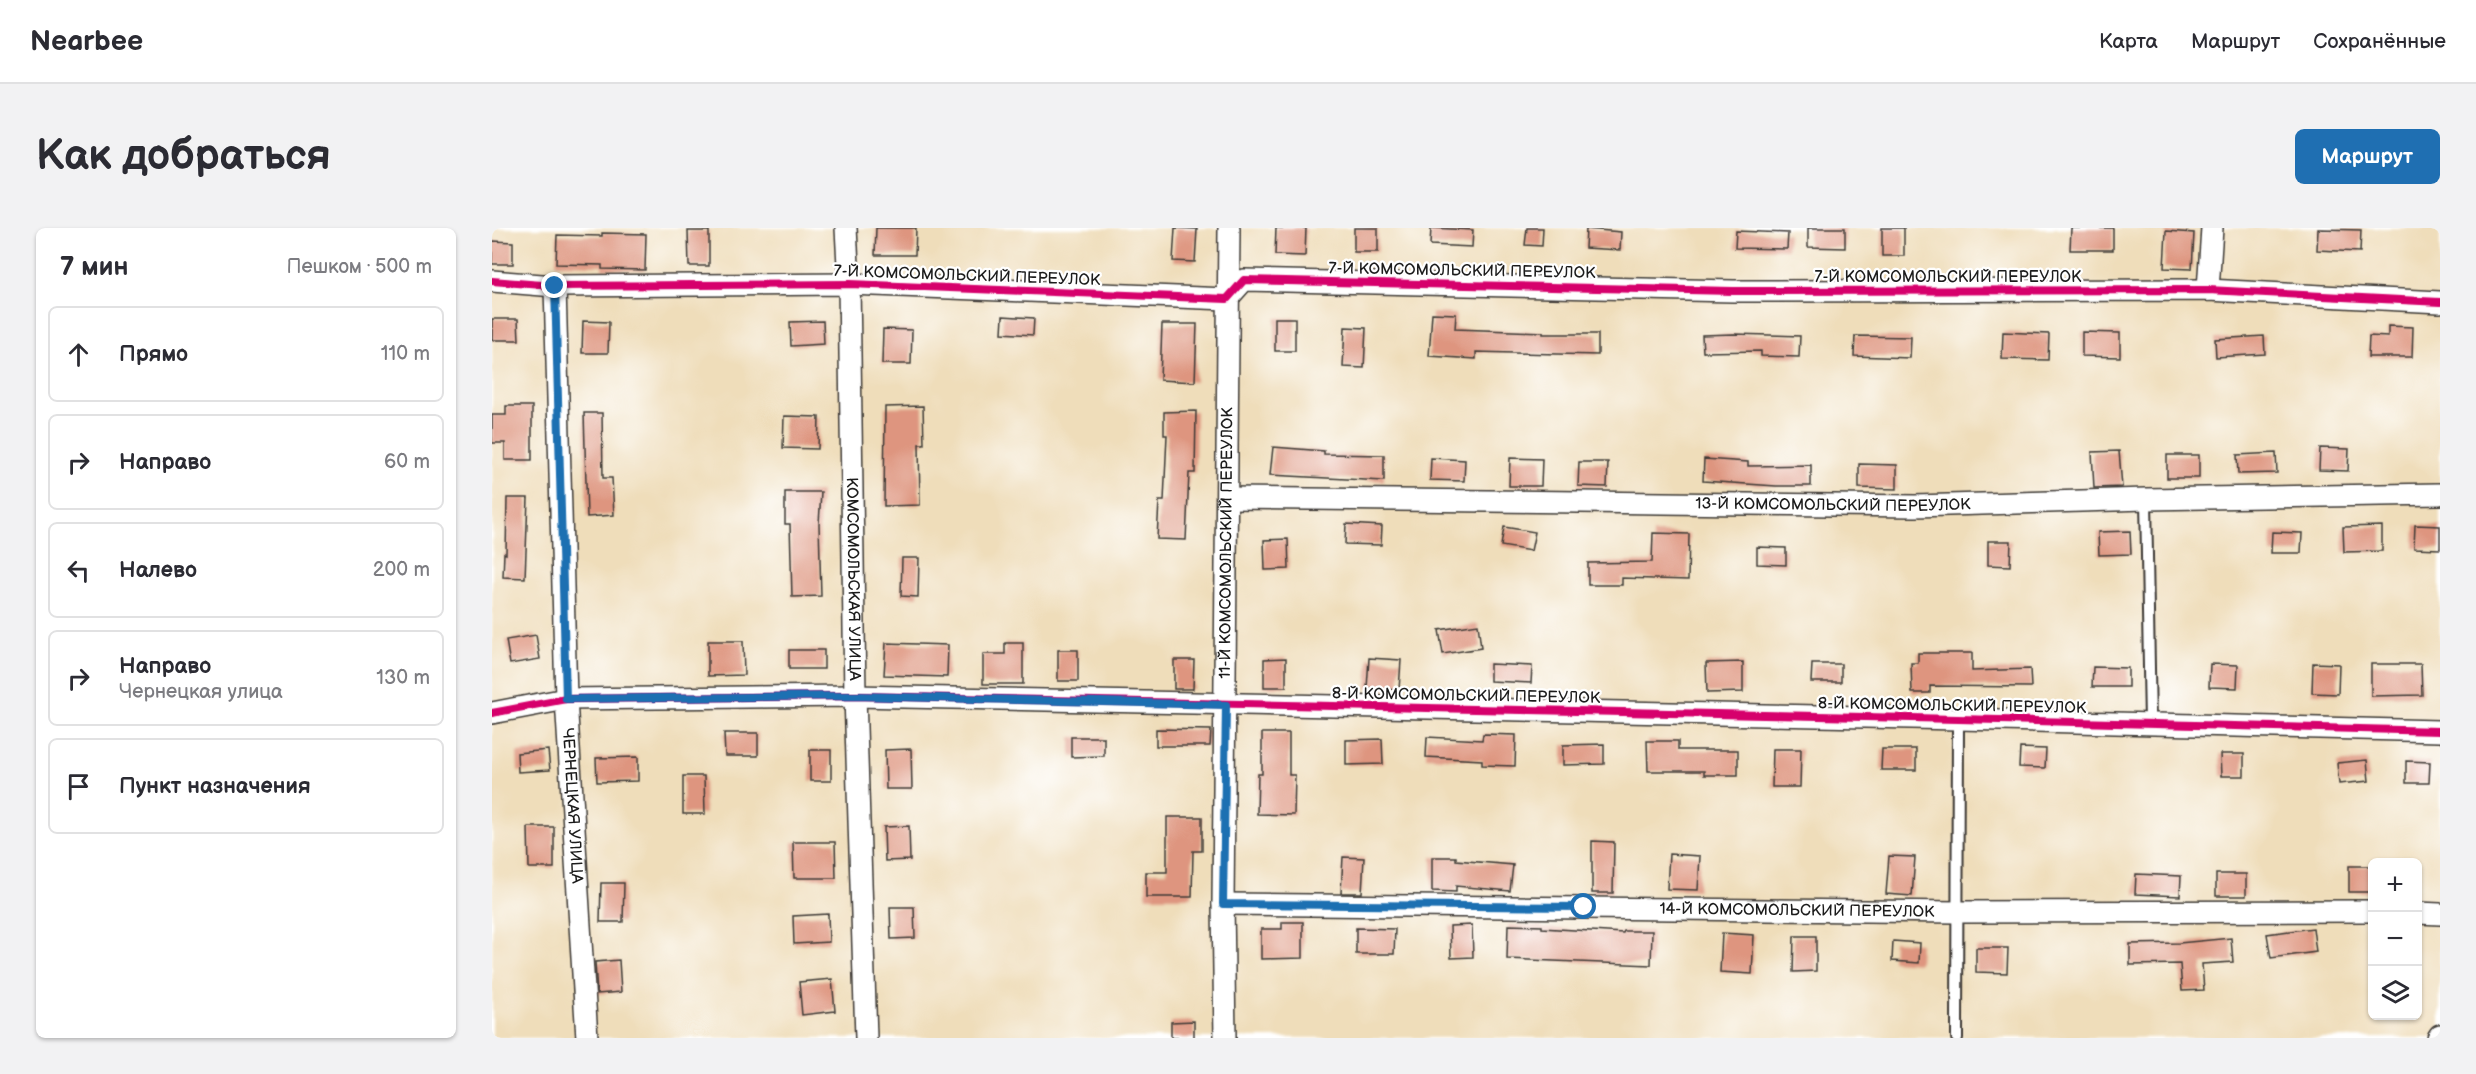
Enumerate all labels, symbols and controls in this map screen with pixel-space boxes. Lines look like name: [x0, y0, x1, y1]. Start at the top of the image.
text: Nearbee: [30, 25, 143, 58]
text: Карта: [2099, 29, 2158, 54]
text: Маршрут: [2191, 29, 2280, 54]
text: Сохранённые: [2313, 29, 2446, 54]
button: Маршрут: [2295, 129, 2440, 184]
text: Как добраться: [36, 131, 331, 182]
text: 7 мин: [60, 252, 128, 283]
text: Пешком · 500 m: [287, 255, 432, 279]
street label: 7-Й КОМСОМОЛЬСКИЙ ПЕРЕУЛОК: [1328, 259, 1596, 283]
street label: 7-Й КОМСОМОЛЬСКИЙ ПЕРЕУЛОК: [833, 262, 1101, 290]
street label: 7-Й КОМСОМОЛЬСКИЙ ПЕРЕУЛОК: [1815, 268, 2082, 287]
route end: [541, 272, 567, 298]
icon: ahead: [62, 338, 95, 371]
text: Прямо: [119, 341, 188, 368]
text: 110 m: [381, 342, 430, 366]
street label: 11-Й КОМСОМОЛЬСКИЙ ПЕРЕУЛОК: [1215, 407, 1237, 679]
icon: right: [62, 446, 95, 479]
text: Направо: [119, 449, 211, 476]
text: 60 m: [384, 450, 430, 474]
street label: КОМСОМОЛЬСКАЯ УЛИЦА: [842, 477, 864, 681]
street label: 13-Й КОМСОМОЛЬСКИЙ ПЕРЕУЛОК: [1695, 494, 1971, 516]
icon: left: [62, 554, 95, 587]
text: Налево: [119, 557, 197, 584]
text: 200 m: [373, 558, 430, 582]
text: Направо: [119, 653, 211, 680]
icon: right: [62, 662, 95, 695]
text: 130 m: [376, 666, 430, 690]
text: Чернецкая улица: [119, 680, 283, 704]
street label: 8-Й КОМСОМОЛЬСКИЙ ПЕРЕУЛОК: [1332, 684, 1601, 708]
street label: 8-Й КОМСОМОЛЬСКИЙ ПЕРЕУЛОК: [1818, 694, 2087, 718]
street label: ЧЕРНЕЦКАЯ УЛИЦА: [558, 727, 587, 884]
icon: arrive: [62, 770, 95, 803]
text: Пункт назначения: [119, 773, 311, 800]
map controls: [2368, 858, 2422, 1020]
button: +: [2368, 858, 2422, 912]
route start: [1570, 893, 1596, 919]
street label: 14-Й КОМСОМОЛЬСКИЙ ПЕРЕУЛОК: [1659, 899, 1935, 921]
button: −: [2368, 912, 2422, 966]
button: layers: [2368, 966, 2422, 1020]

